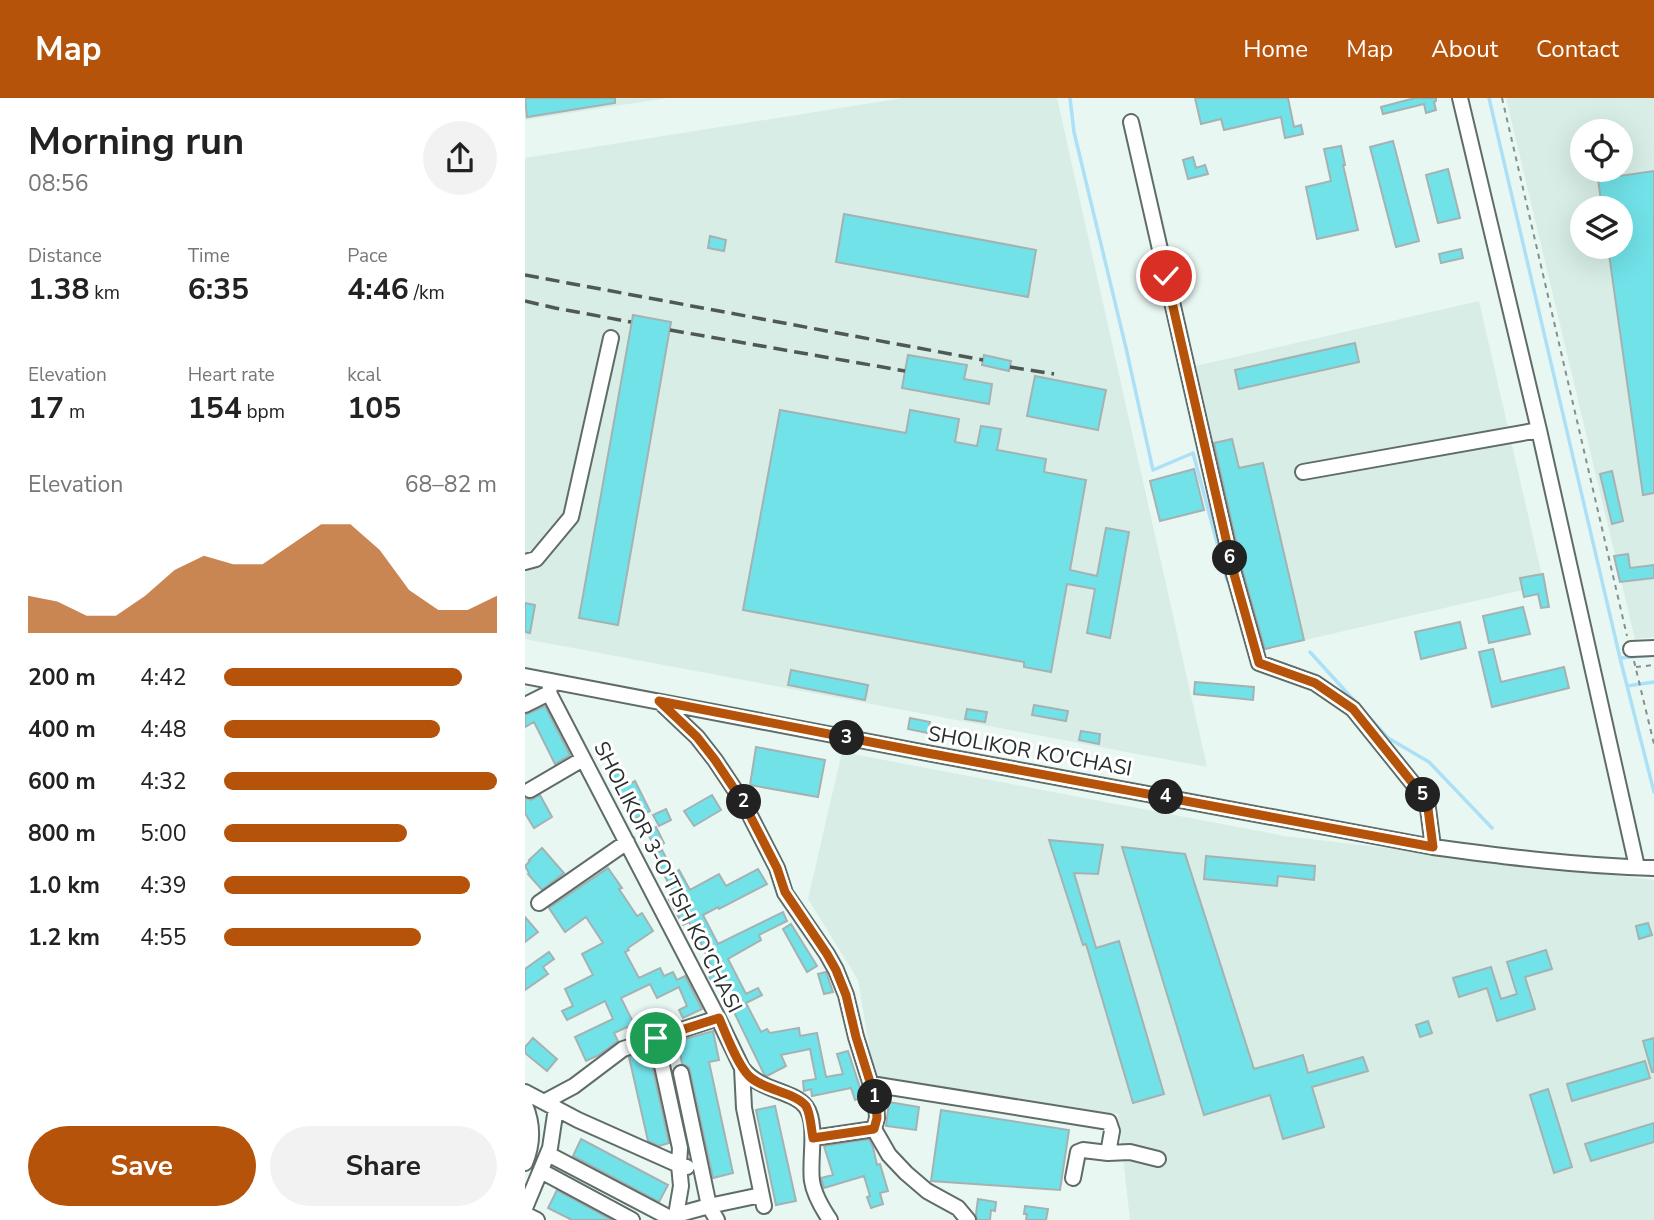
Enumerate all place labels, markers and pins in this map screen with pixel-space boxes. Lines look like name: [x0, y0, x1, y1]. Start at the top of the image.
pin: [1136, 246, 1196, 306]
pin: 6: [1213, 540, 1247, 575]
pin: 3: [829, 720, 865, 756]
pin: 5: [1405, 778, 1441, 812]
pin: 4: [1149, 780, 1183, 814]
pin: 2: [727, 784, 761, 820]
pin: [626, 1008, 686, 1068]
pin: 1: [857, 1080, 893, 1114]

